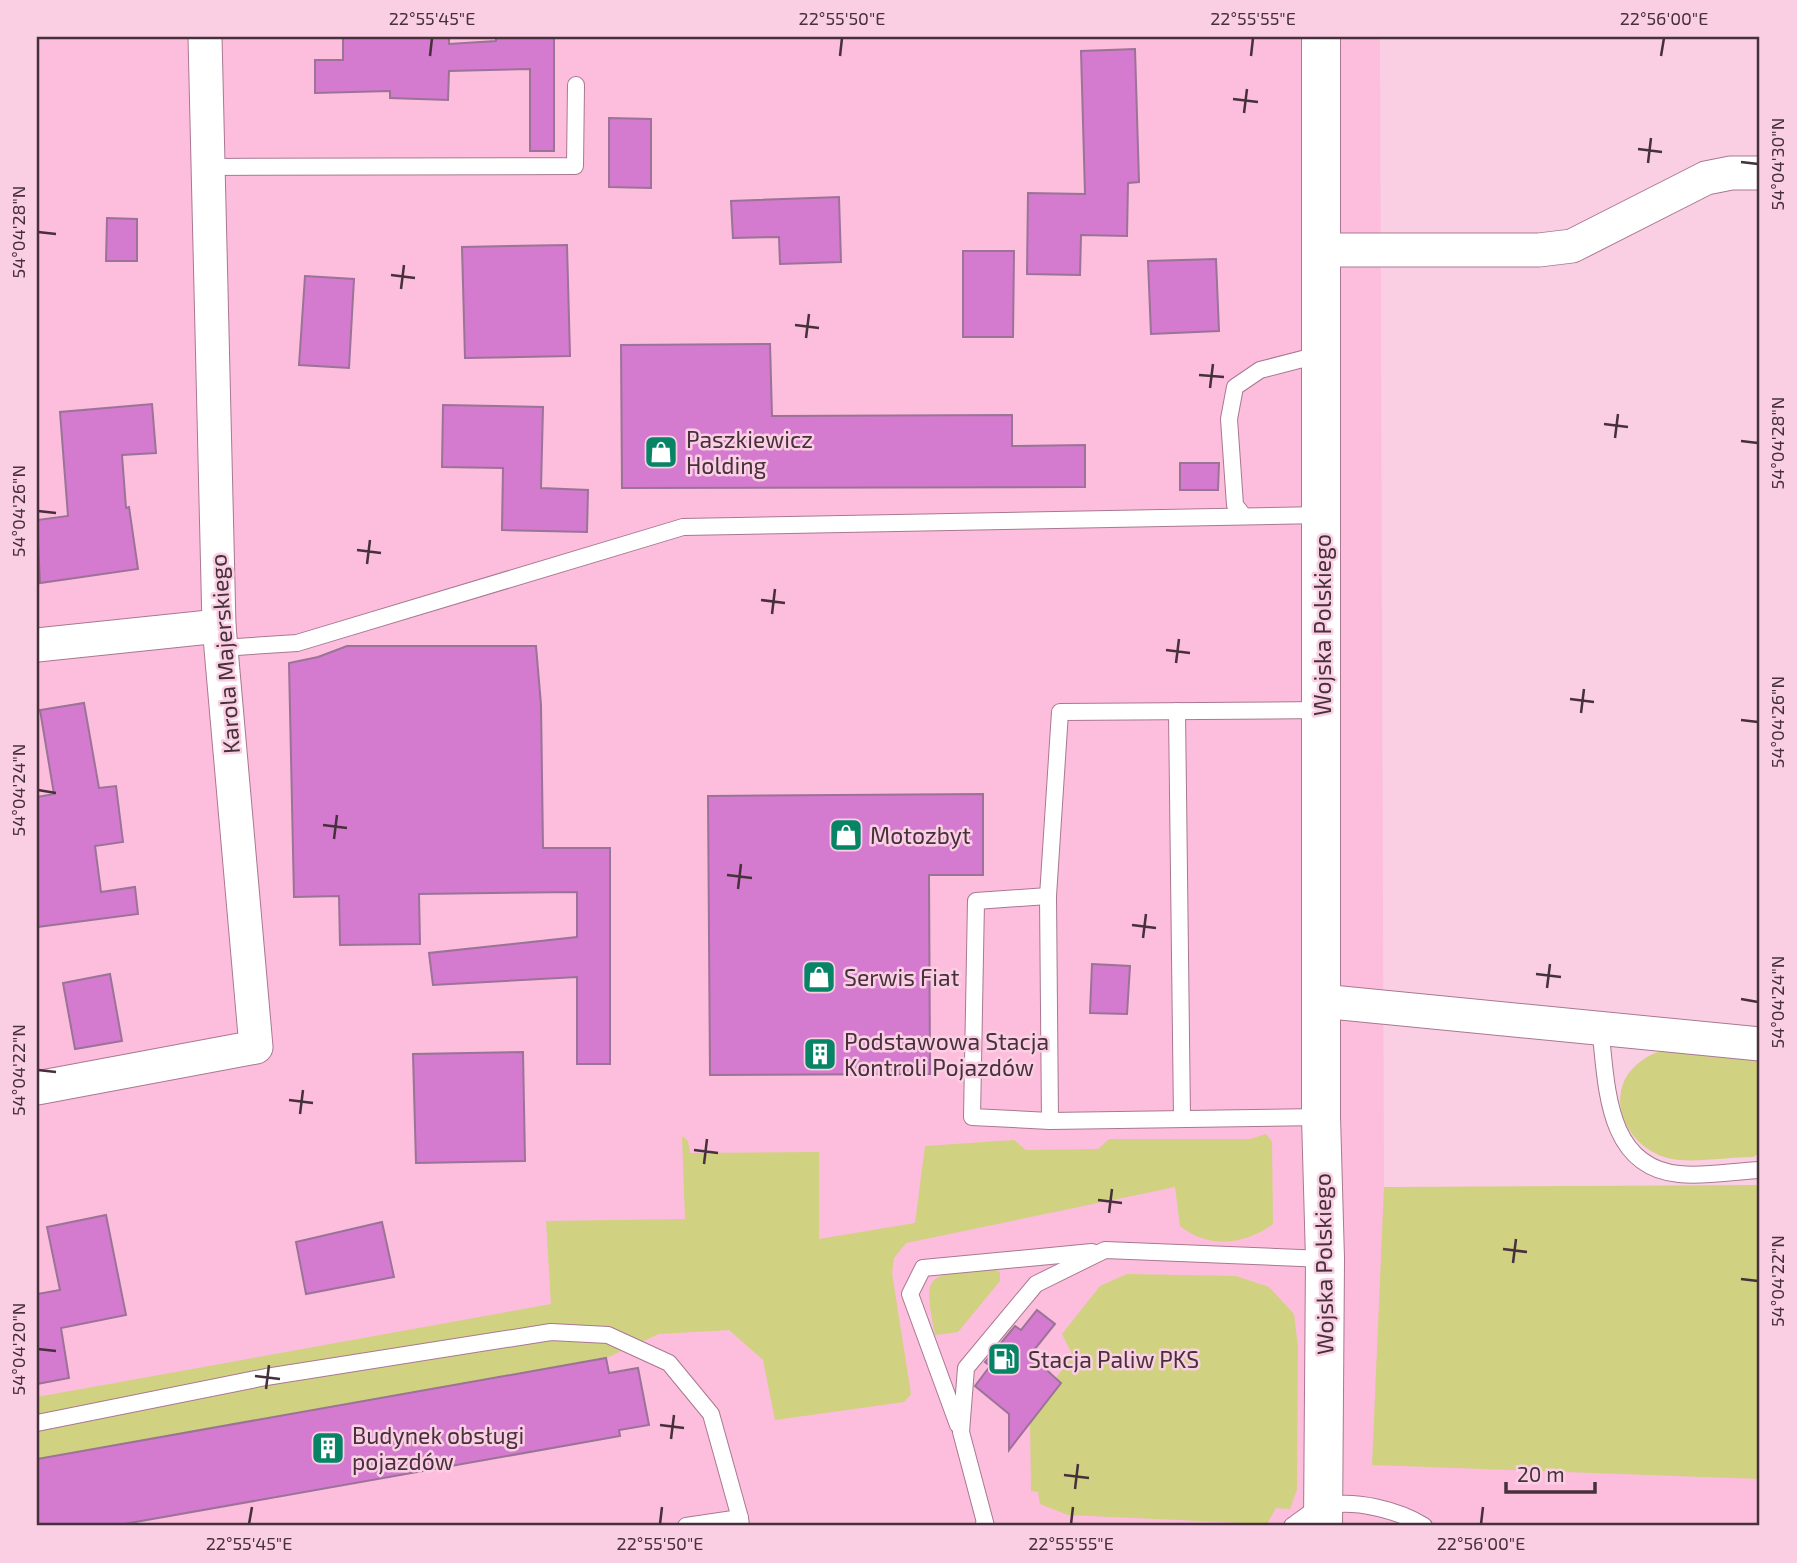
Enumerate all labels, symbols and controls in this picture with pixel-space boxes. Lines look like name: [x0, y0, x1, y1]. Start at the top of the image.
text: 22°55'45"E: [389, 7, 475, 29]
text: 22°55'50"E: [799, 7, 885, 29]
text: 22°55'55"E: [1210, 7, 1296, 29]
text: 22°56'00"E: [1620, 7, 1708, 29]
text: 54°04'30"N: [1766, 118, 1788, 210]
text: 54°04'28"N: [7, 186, 29, 278]
text: 54°04'28"N: [1766, 397, 1788, 489]
place label: Paszkiewicz Holding: [686, 425, 813, 479]
shop icon: Paszkiewicz Holding: [642, 433, 680, 471]
text: 54°04'26"N: [7, 465, 29, 557]
street label: Wojska Polskiego: [1308, 534, 1336, 716]
street label: Karola Majerskiego: [203, 553, 245, 755]
text: 54°04'26"N: [1766, 676, 1788, 768]
text: 54°04'24"N: [7, 743, 29, 837]
shop icon: Motozbyt: [827, 816, 865, 854]
place label: Motozbyt: [870, 821, 971, 849]
text: 54°04'24"N: [1766, 955, 1788, 1049]
shop icon: Serwis Fiat: [800, 958, 838, 996]
place label: Serwis Fiat: [844, 963, 960, 991]
text: 54°04'22"N: [7, 1024, 29, 1116]
place label: Podstawowa Stacja Kontroli Pojazdów: [844, 1027, 1049, 1081]
building icon: Podstawowa Stacja Kontroli Pojazdów: [801, 1035, 839, 1073]
street label: Wojska Polskiego: [1307, 1173, 1339, 1355]
text: 54°04'22"N: [1766, 1235, 1788, 1327]
text: 54°04'20"N: [7, 1303, 29, 1395]
fuel station icon: Stacja Paliw PKS: [985, 1340, 1023, 1378]
place label: Stacja Paliw PKS: [1028, 1345, 1199, 1373]
place label: Budynek obsługi pojazdów: [352, 1421, 524, 1475]
building icon: Budynek obsługi pojazdów: [309, 1429, 347, 1467]
scale bar: [1506, 1451, 1596, 1495]
text: 20 m: [1517, 1461, 1565, 1486]
text: 22°55'45"E: [206, 1532, 292, 1554]
text: 22°55'50"E: [617, 1532, 703, 1554]
text: 22°55'55"E: [1028, 1532, 1114, 1554]
text: 22°56'00"E: [1437, 1532, 1525, 1554]

